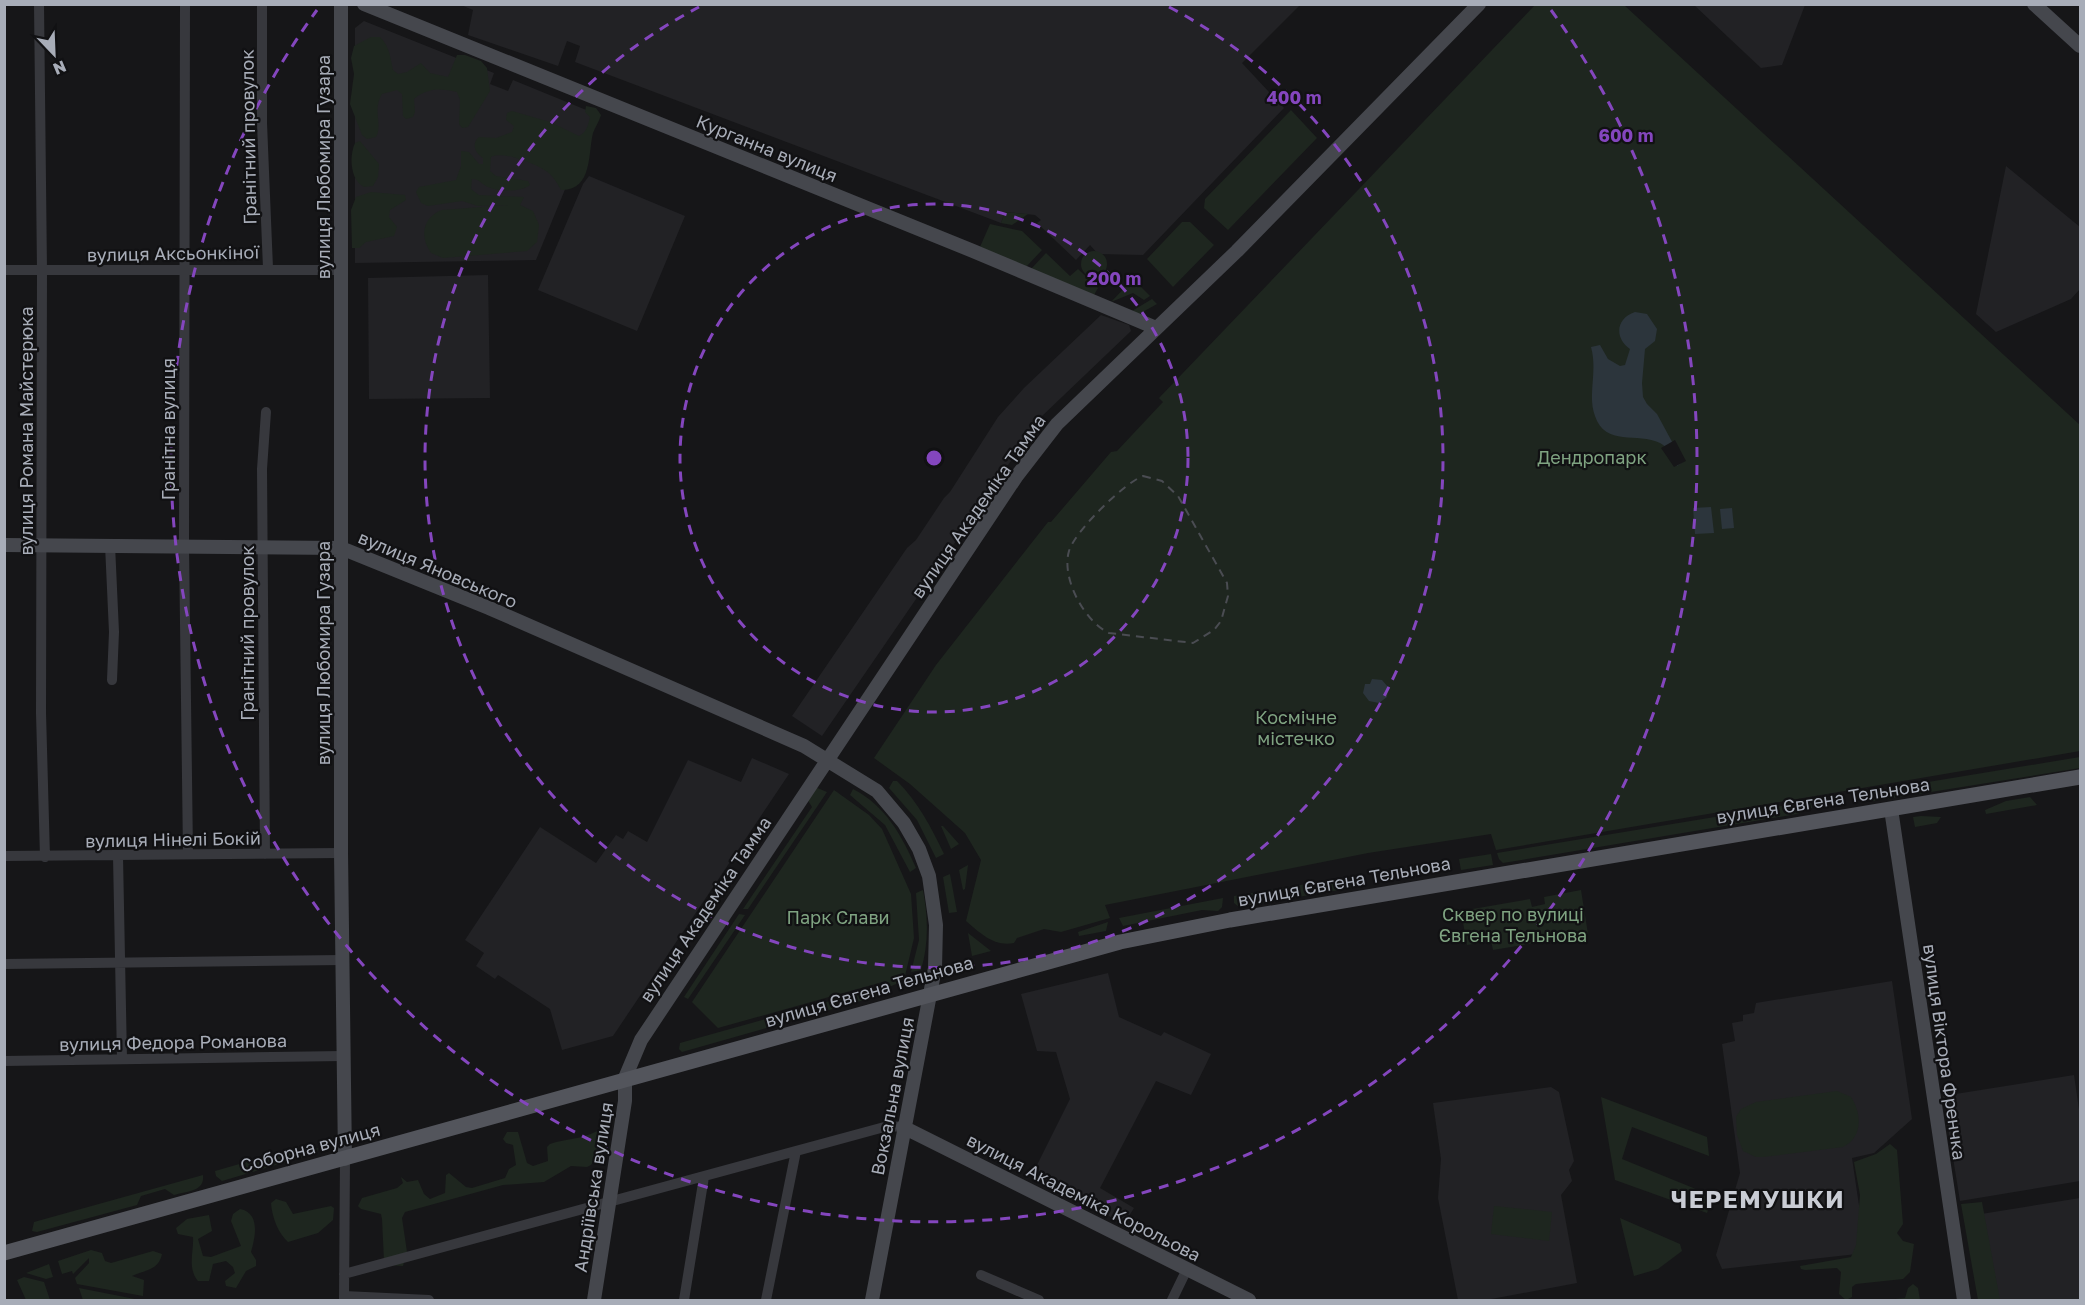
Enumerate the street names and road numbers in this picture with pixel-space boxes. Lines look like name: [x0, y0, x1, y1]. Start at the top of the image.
street label: Гранітний провулок: [235, 49, 261, 225]
street label: вулиця Любомира Гузара: [312, 55, 334, 279]
street label: Курганна вулиця: [693, 110, 841, 186]
street label: вулиця Аксьонкіної: [87, 240, 260, 266]
street label: вулиця Романа Майстерюка: [15, 306, 37, 556]
street label: Гранітна вулиця: [157, 358, 179, 500]
street label: вулиця Академіка Тамма: [906, 410, 1050, 602]
street label: вулиця Яновського: [355, 526, 521, 612]
street label: вулиця Любомира Гузара: [312, 541, 334, 765]
street label: Гранітний провулок: [236, 545, 258, 721]
street label: вулиця Євгена Тельнова: [1715, 772, 1931, 828]
street label: вулиця Академіка Тамма: [635, 812, 775, 1006]
street label: вулиця Нінелі Бокій: [85, 826, 261, 852]
street label: вулиця Євгена Тельнова: [1236, 851, 1452, 911]
street label: вулиця Віктора Френчка: [1919, 943, 1971, 1161]
street label: вулиця Євгена Тельнова: [762, 951, 976, 1031]
street label: Вокзальна вулиця: [866, 1015, 918, 1177]
street label: вулиця Федора Романова: [59, 1029, 287, 1055]
street label: Андріївська вулиця: [569, 1100, 617, 1274]
street label: Соборна вулиця: [238, 1118, 382, 1176]
street label: вулиця Академіка Корольова: [963, 1128, 1205, 1266]

